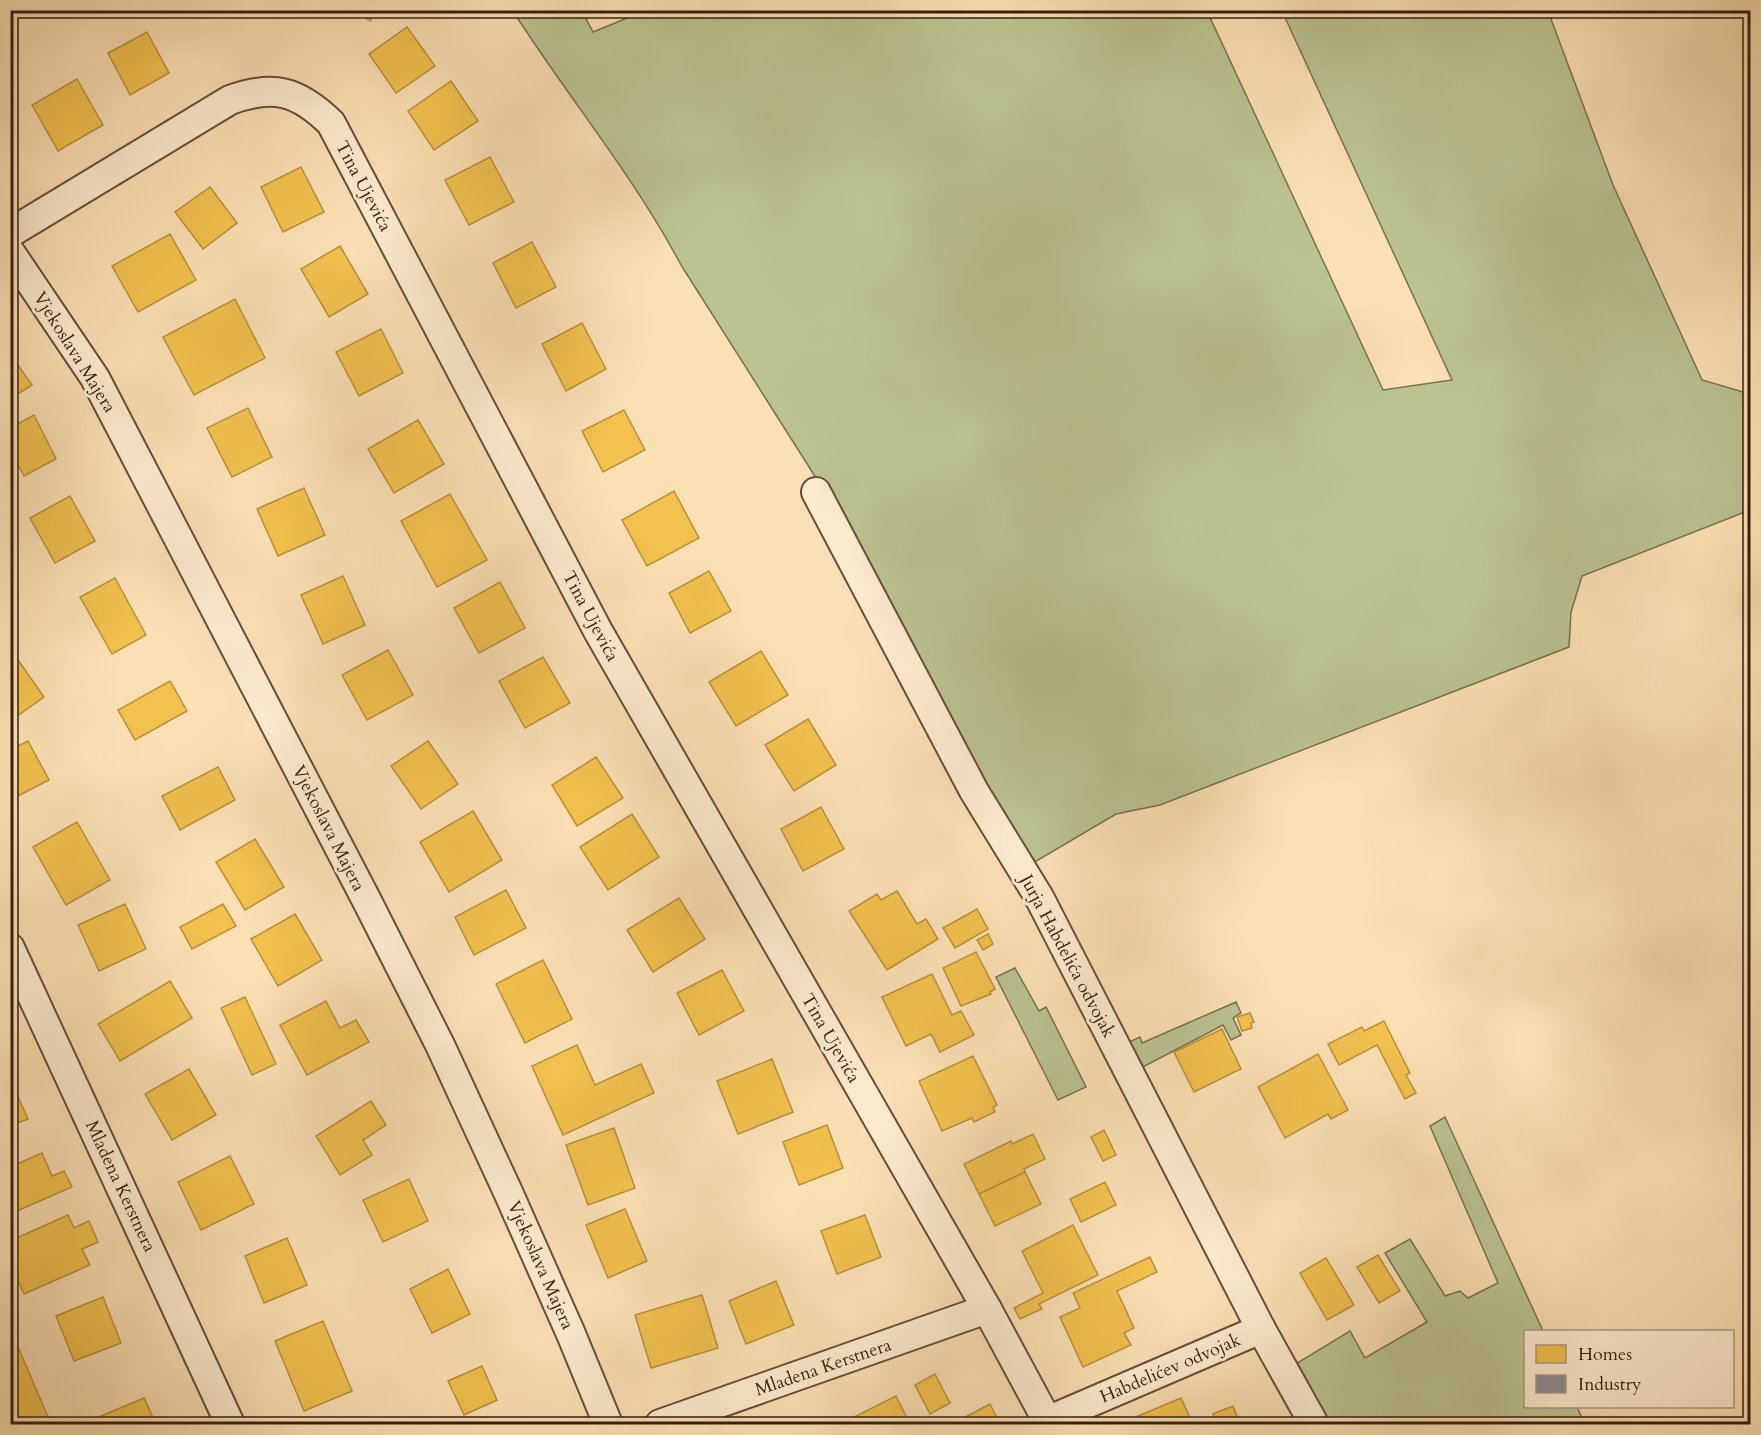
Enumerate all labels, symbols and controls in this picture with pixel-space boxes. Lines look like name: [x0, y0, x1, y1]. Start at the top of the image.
street label: Tina Ujevića: [329, 137, 398, 236]
street label: Vjekoslava Majera: [27, 287, 122, 418]
street label: Tina Ujevića: [556, 567, 625, 666]
street label: Vjekoslava Majera: [286, 761, 371, 896]
street label: Jurja Habdelića odvojak: [1012, 868, 1121, 1043]
street label: Tina Ujevića: [795, 989, 866, 1088]
street label: Mladena Kerstnera: [79, 1116, 162, 1256]
street label: Vjekoslava Majera: [501, 1197, 580, 1334]
street label: Habdelićev odvojak: [1096, 1327, 1245, 1409]
legend: [1524, 1330, 1734, 1408]
street label: Mladena Kerstnera: [752, 1332, 895, 1402]
text: Homes: [1578, 1342, 1632, 1367]
text: Industry: [1578, 1372, 1642, 1397]

